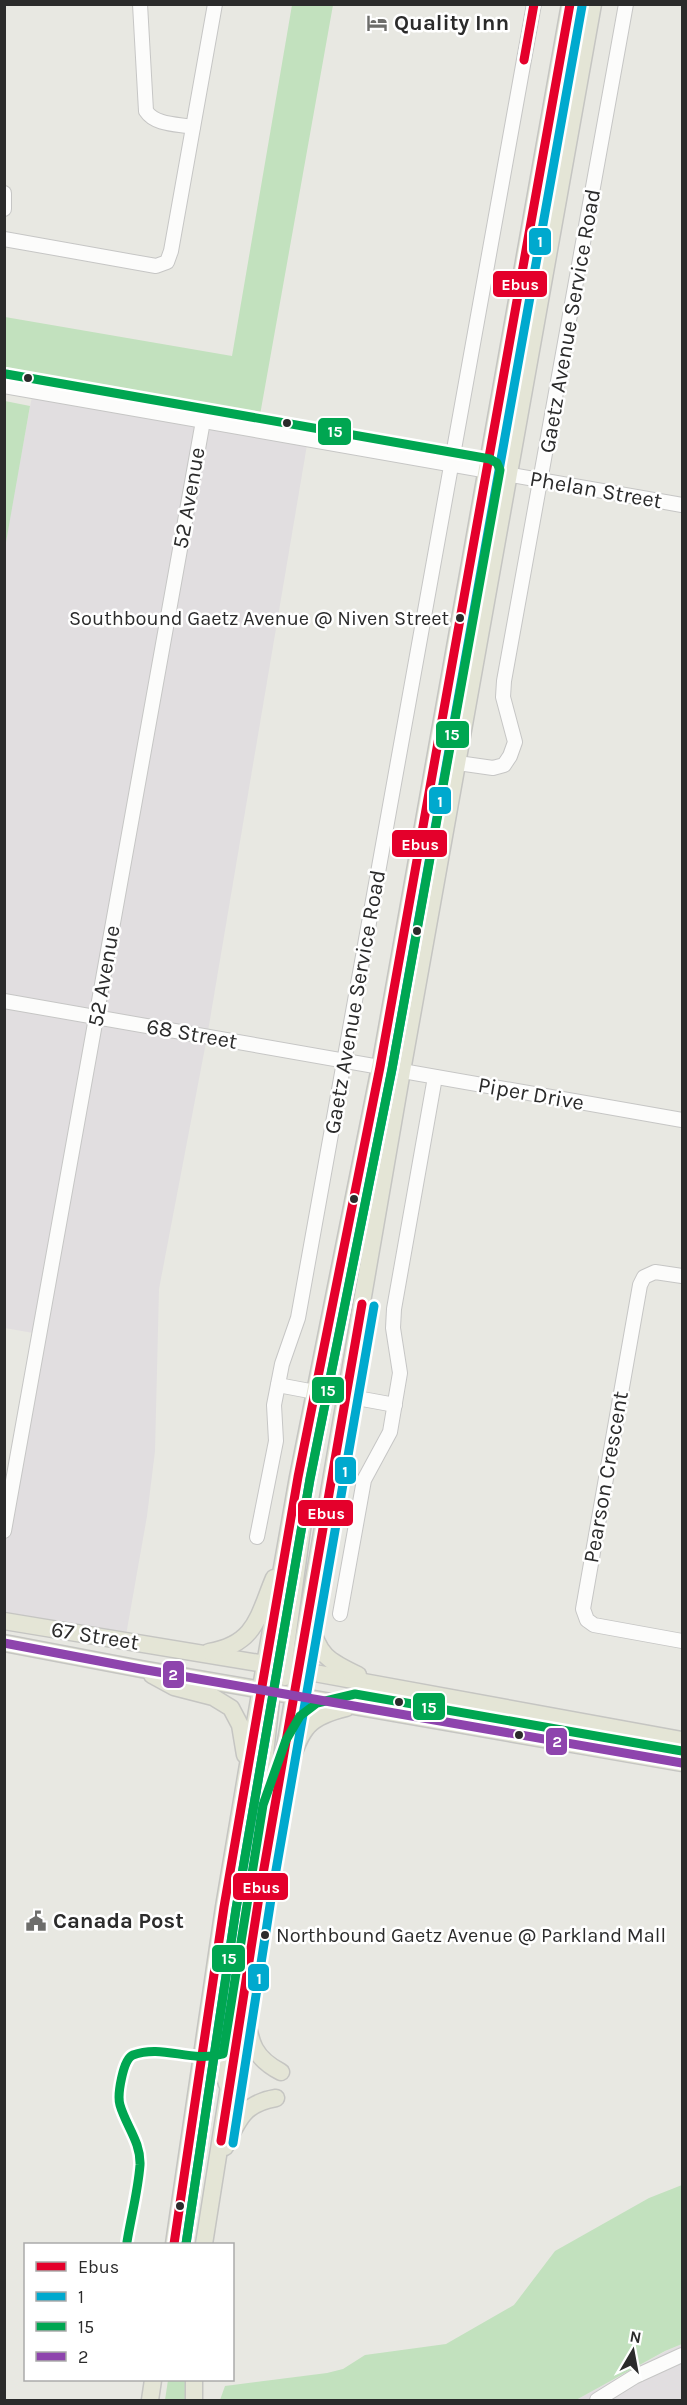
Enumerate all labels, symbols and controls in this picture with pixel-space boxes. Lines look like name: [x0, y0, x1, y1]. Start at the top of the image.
place label: Quality Inn: [394, 10, 509, 36]
hotel icon: Quality Inn: [365, 11, 389, 35]
street label: Gaetz Avenue Service Road: [534, 187, 606, 455]
line badge: 1: [528, 227, 552, 256]
text: 1: [537, 232, 543, 251]
line badge: Ebus: [492, 270, 548, 298]
text: Ebus: [501, 275, 539, 294]
unlabelled marker: [22, 372, 34, 384]
unlabelled marker: [281, 417, 293, 429]
line badge: 15: [317, 417, 352, 446]
text: 15: [327, 422, 343, 441]
street label: 52 Avenue: [167, 445, 211, 551]
street label: Phelan Street: [528, 466, 664, 514]
place label: Southbound Gaetz Avenue @ Niven Street: [69, 607, 449, 630]
marker: Southbound Gaetz Avenue @ Niven Street: [454, 612, 466, 624]
line badge: 15: [435, 720, 470, 749]
text: 15: [444, 725, 460, 744]
line badge: 1: [428, 786, 452, 815]
text: 1: [437, 792, 443, 811]
line badge: Ebus: [391, 829, 448, 858]
text: Ebus: [401, 835, 439, 854]
street label: Gaetz Avenue Service Road: [319, 868, 391, 1136]
street label: 52 Avenue: [82, 923, 126, 1029]
unlabelled marker: [411, 925, 423, 937]
street label: 68 Street: [145, 1013, 239, 1055]
street label: Piper Drive: [476, 1072, 586, 1116]
unlabelled marker: [348, 1193, 360, 1205]
line badge: 15: [311, 1376, 345, 1404]
text: 15: [320, 1381, 336, 1400]
street label: Pearson Crescent: [578, 1389, 634, 1565]
line badge: 1: [334, 1456, 357, 1485]
text: 1: [342, 1462, 348, 1481]
line badge: Ebus: [297, 1499, 354, 1527]
text: Ebus: [307, 1504, 345, 1523]
street label: 67 Street: [49, 1616, 141, 1656]
line badge: 2: [162, 1660, 185, 1689]
text: 2: [168, 1665, 178, 1684]
line badge: 15: [412, 1692, 446, 1721]
unlabelled marker: [393, 1696, 405, 1708]
text: 15: [421, 1698, 437, 1717]
line badge: 2: [545, 1727, 568, 1756]
unlabelled marker: [513, 1729, 525, 1741]
text: 2: [552, 1732, 562, 1751]
line badge: Ebus: [232, 1872, 289, 1901]
text: Ebus: [242, 1878, 280, 1897]
place label: Canada Post: [53, 1908, 184, 1934]
public building icon: Canada Post: [24, 1909, 48, 1933]
place label: Northbound Gaetz Avenue @ Parkland Mall: [276, 1924, 666, 1947]
marker: Northbound Gaetz Avenue @ Parkland Mall: [259, 1929, 271, 1941]
line badge: 15: [211, 1944, 246, 1973]
text: 15: [221, 1949, 237, 1968]
line badge: 1: [247, 1963, 270, 1992]
text: 1: [256, 1969, 262, 1988]
unlabelled marker: [174, 2200, 186, 2212]
legend: [24, 2243, 234, 2381]
text: Ebus: [78, 2256, 119, 2278]
text: 1: [78, 2286, 84, 2308]
text: 15: [78, 2316, 94, 2338]
north arrow: [603, 2321, 663, 2381]
text: N: [628, 2326, 643, 2347]
text: 2: [78, 2346, 88, 2368]

